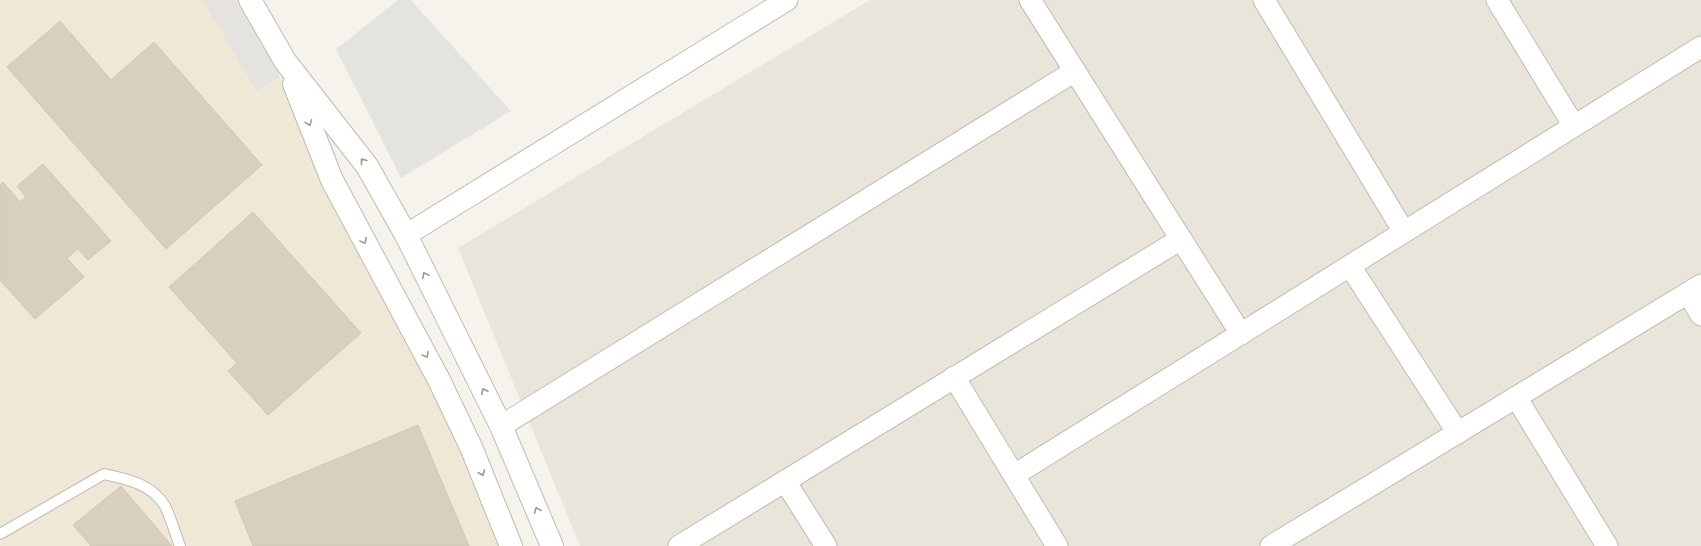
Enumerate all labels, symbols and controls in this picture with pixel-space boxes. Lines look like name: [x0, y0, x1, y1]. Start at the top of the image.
one-way arrow: [305, 120, 313, 127]
one-way arrow: [361, 159, 368, 166]
one-way arrow: [360, 236, 367, 244]
one-way arrow: [423, 272, 430, 280]
one-way arrow: [421, 351, 429, 358]
one-way arrow: [481, 388, 489, 396]
one-way arrow: [477, 469, 485, 476]
one-way arrow: [534, 506, 542, 513]

